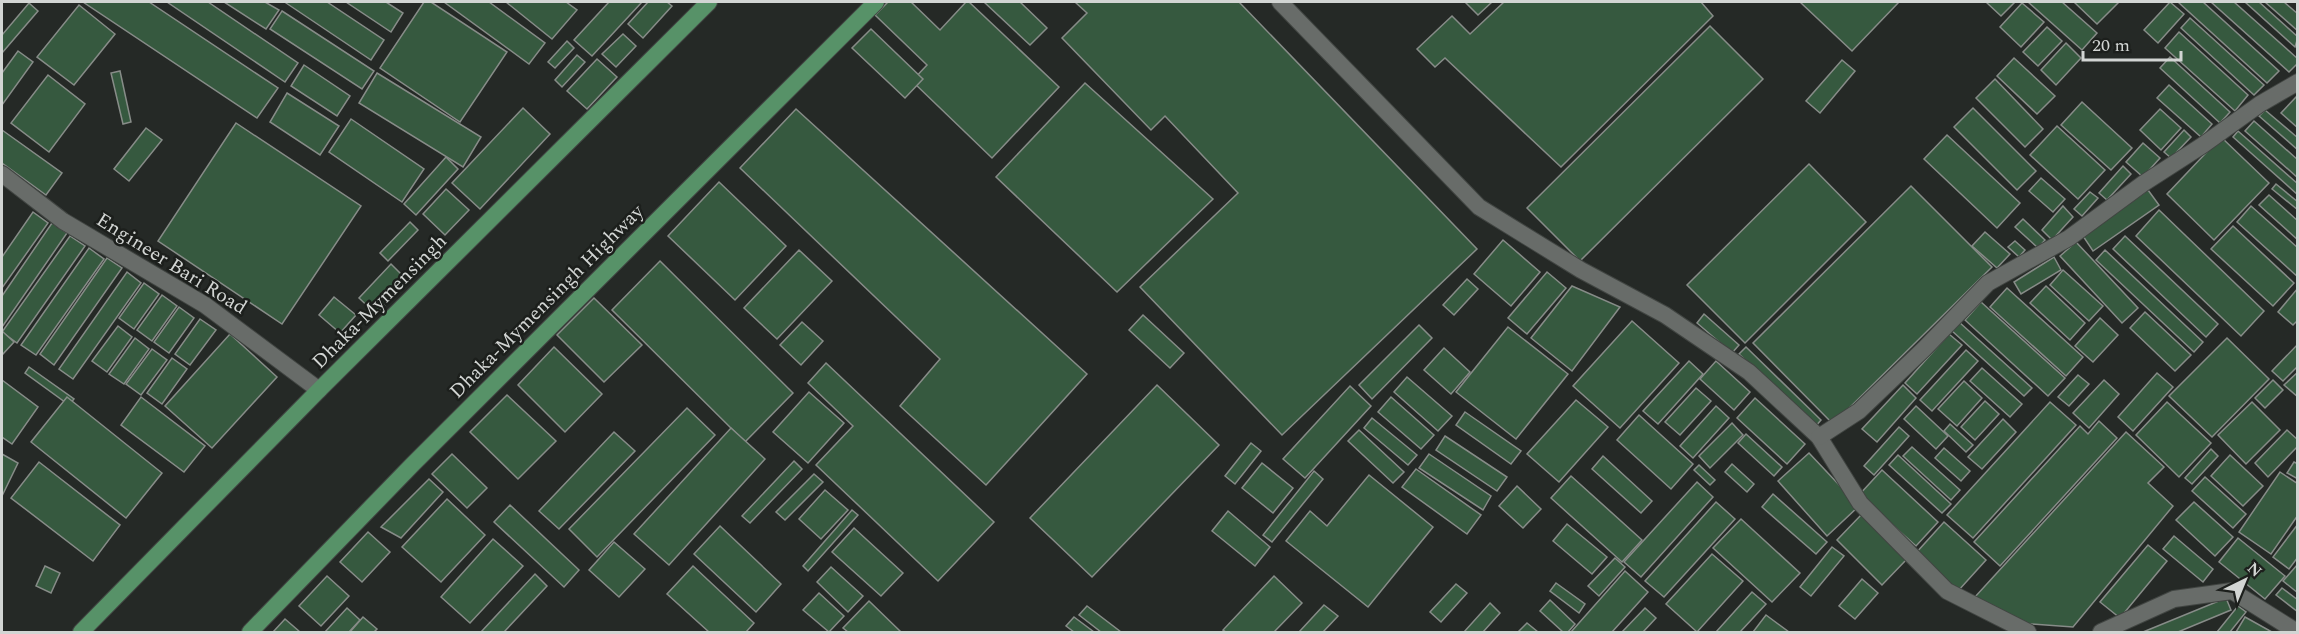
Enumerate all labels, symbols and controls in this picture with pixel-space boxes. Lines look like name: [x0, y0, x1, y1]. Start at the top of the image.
scale bar: [2083, 24, 2180, 62]
text: 20 m: [2092, 32, 2130, 59]
street label: Dhaka-Mymensingh Highway: [443, 197, 652, 406]
street label: Engineer Bari Road: [90, 205, 253, 322]
street label: Dhaka-Mymensingh: [305, 227, 454, 376]
north arrow: [2215, 550, 2275, 610]
text: N: [2242, 557, 2268, 583]

